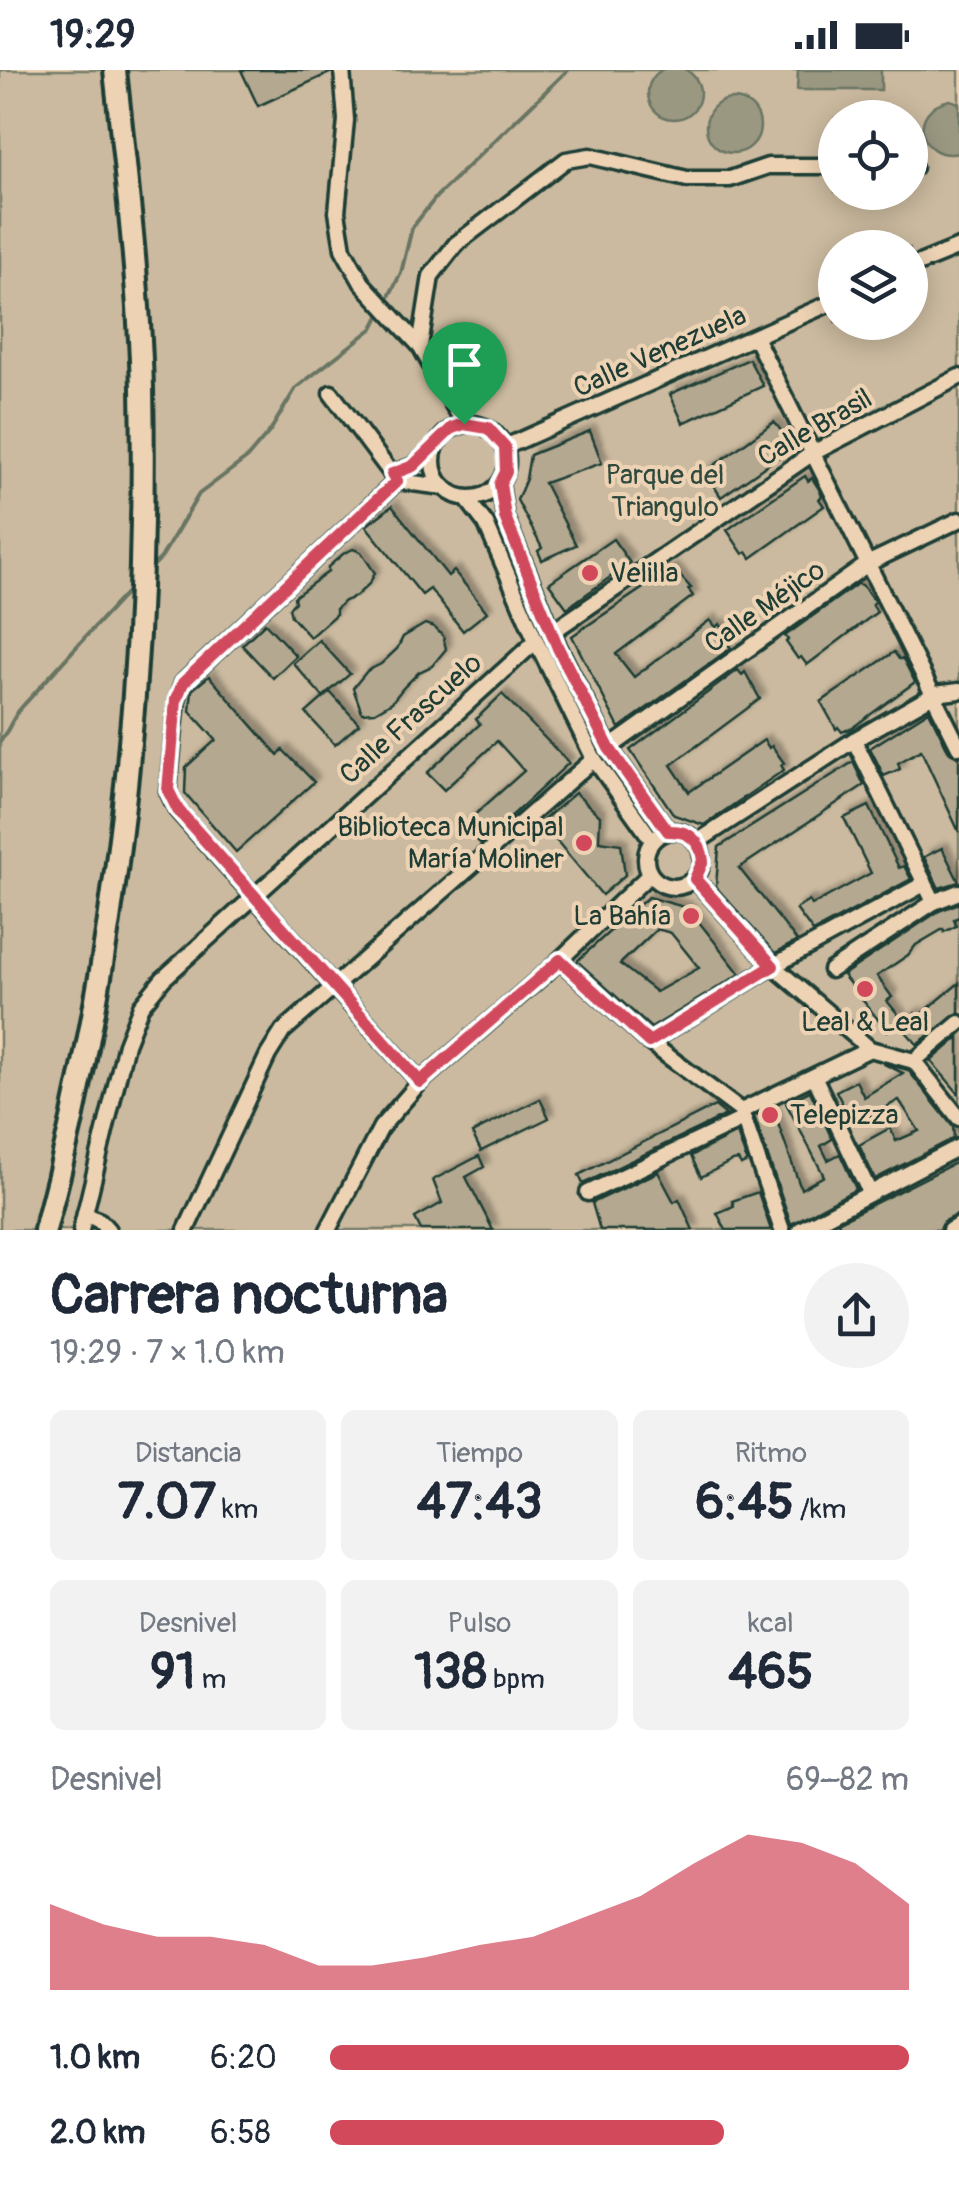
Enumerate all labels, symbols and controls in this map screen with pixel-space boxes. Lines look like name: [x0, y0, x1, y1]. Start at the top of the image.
text: 19:29: [50, 11, 135, 59]
map controls: [818, 100, 928, 340]
button: locate: [818, 100, 928, 210]
button: layers: [818, 230, 928, 340]
street label: Calle Venezuela: [568, 298, 752, 406]
pin: [422, 322, 507, 425]
icon: arrive: [437, 337, 492, 392]
street label: Calle Brasil: [751, 381, 879, 475]
park label: Parque del Triangulo: [606, 458, 724, 525]
street label: Calle Méjico: [698, 553, 832, 661]
place label: Velilla: [610, 556, 679, 591]
marker: Velilla: [579, 562, 601, 584]
street label: Calle Frascuelo: [333, 646, 489, 792]
place label: Biblioteca Municipal María Moliner: [337, 810, 564, 877]
marker: Biblioteca Municipal María Moliner: [573, 832, 595, 854]
place label: La Bahía: [573, 899, 671, 934]
marker: La Bahía: [680, 905, 702, 927]
marker: Leal & Leal: [854, 978, 876, 1000]
place label: Leal & Leal: [801, 1005, 929, 1040]
place label: Telepizza: [790, 1098, 899, 1133]
marker: Telepizza: [759, 1104, 781, 1126]
text: Carrera nocturna: [50, 1261, 448, 1330]
button: share: [804, 1263, 909, 1368]
text: 19:29 · 7 × 1.0 km: [50, 1333, 285, 1373]
text: Distancia: [135, 1436, 241, 1471]
text: Tiempo: [436, 1436, 523, 1471]
text: Ritmo: [735, 1436, 807, 1471]
text: 7.07: [118, 1471, 216, 1534]
text: 47:43: [417, 1471, 542, 1534]
text: 6:45: [695, 1471, 794, 1534]
text: km: [216, 1492, 258, 1527]
text: /km: [794, 1492, 846, 1527]
text: Desnivel: [139, 1606, 237, 1641]
text: Pulso: [448, 1606, 511, 1641]
text: kcal: [748, 1606, 794, 1641]
text: 91: [150, 1641, 195, 1704]
text: 138: [414, 1641, 487, 1704]
text: 465: [728, 1641, 813, 1704]
text: m: [195, 1662, 226, 1697]
text: bpm: [487, 1662, 545, 1697]
text: Desnivel: [50, 1760, 163, 1800]
text: 69–82 m: [786, 1760, 909, 1800]
text: 1.0 km: [50, 2038, 140, 2078]
text: 6:20: [210, 2038, 277, 2078]
text: 2.0 km: [50, 2113, 145, 2153]
text: 6:58: [210, 2113, 271, 2153]

